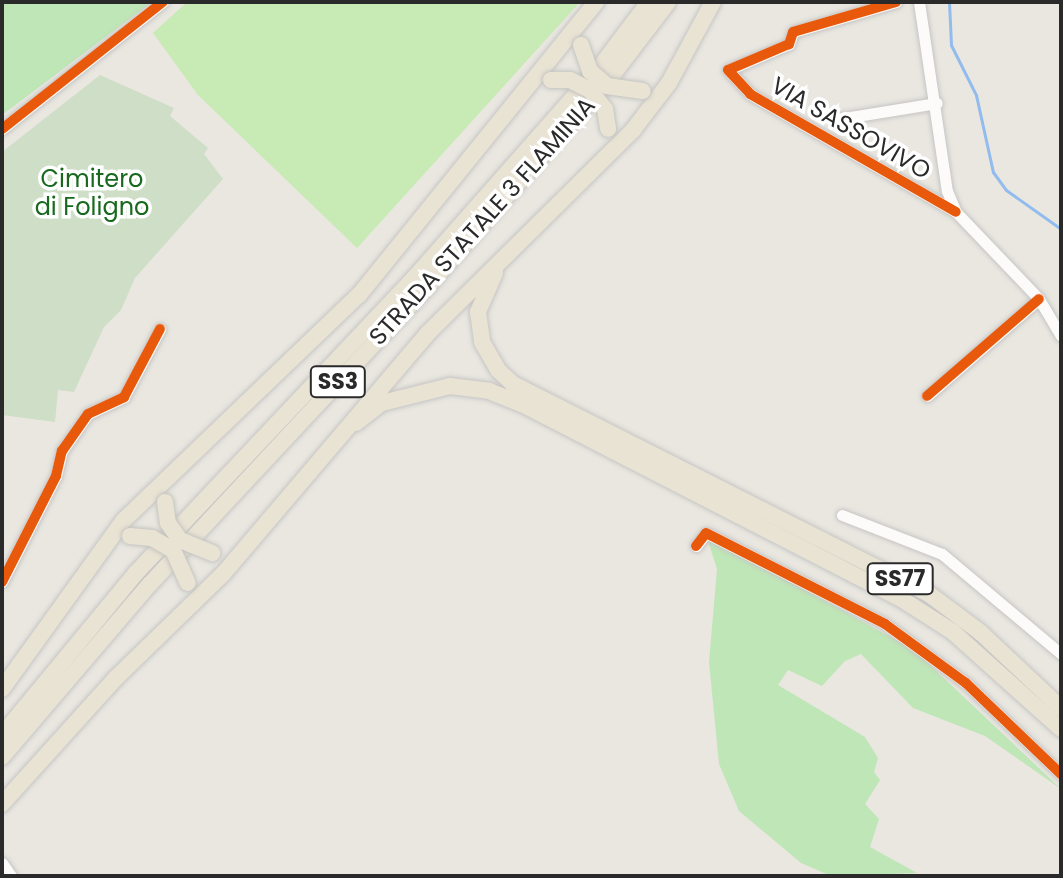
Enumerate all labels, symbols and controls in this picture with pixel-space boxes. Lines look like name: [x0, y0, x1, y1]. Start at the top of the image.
street label: VIA SASSOVIVO: [766, 71, 936, 185]
street label: STRADA STATALE 3 FLAMINIA: [363, 91, 601, 351]
park label: Cimitero di Foligno: [35, 165, 149, 221]
road number: SS3: [308, 364, 368, 400]
road number: SS77: [866, 561, 934, 597]

